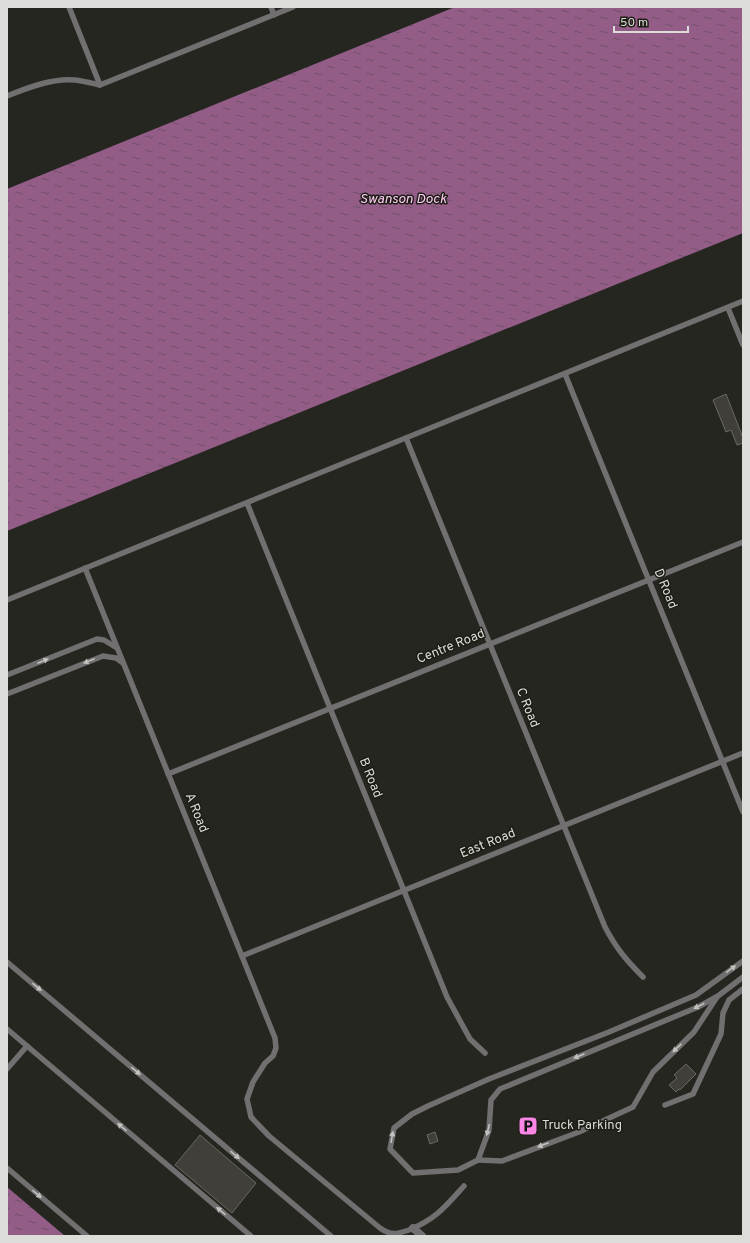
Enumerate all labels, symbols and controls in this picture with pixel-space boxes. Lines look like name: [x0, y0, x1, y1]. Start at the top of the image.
scale bar: [614, 8, 688, 34]
text: 50 m: [620, 15, 648, 31]
water label: Swanson Dock: [360, 191, 447, 208]
street label: D Road: [650, 567, 680, 611]
street label: Centre Road: [415, 626, 487, 668]
one-way arrow: [38, 657, 50, 663]
one-way arrow: [83, 659, 95, 665]
street label: C Road: [512, 686, 542, 730]
street label: B Road: [355, 756, 385, 800]
street label: A Road: [181, 791, 211, 835]
street label: East Road: [458, 826, 518, 862]
one-way arrow: [726, 966, 736, 974]
one-way arrow: [31, 983, 42, 992]
one-way arrow: [693, 1003, 705, 1009]
one-way arrow: [672, 1044, 682, 1053]
one-way arrow: [573, 1053, 585, 1060]
one-way arrow: [131, 1067, 141, 1076]
parking icon: Truck Parking: [517, 1115, 539, 1137]
place label: Truck Parking: [542, 1118, 622, 1134]
one-way arrow: [117, 1122, 127, 1131]
one-way arrow: [484, 1124, 490, 1137]
one-way arrow: [389, 1131, 395, 1143]
one-way arrow: [537, 1143, 549, 1149]
one-way arrow: [230, 1151, 240, 1160]
one-way arrow: [31, 1189, 42, 1198]
one-way arrow: [216, 1206, 226, 1215]

